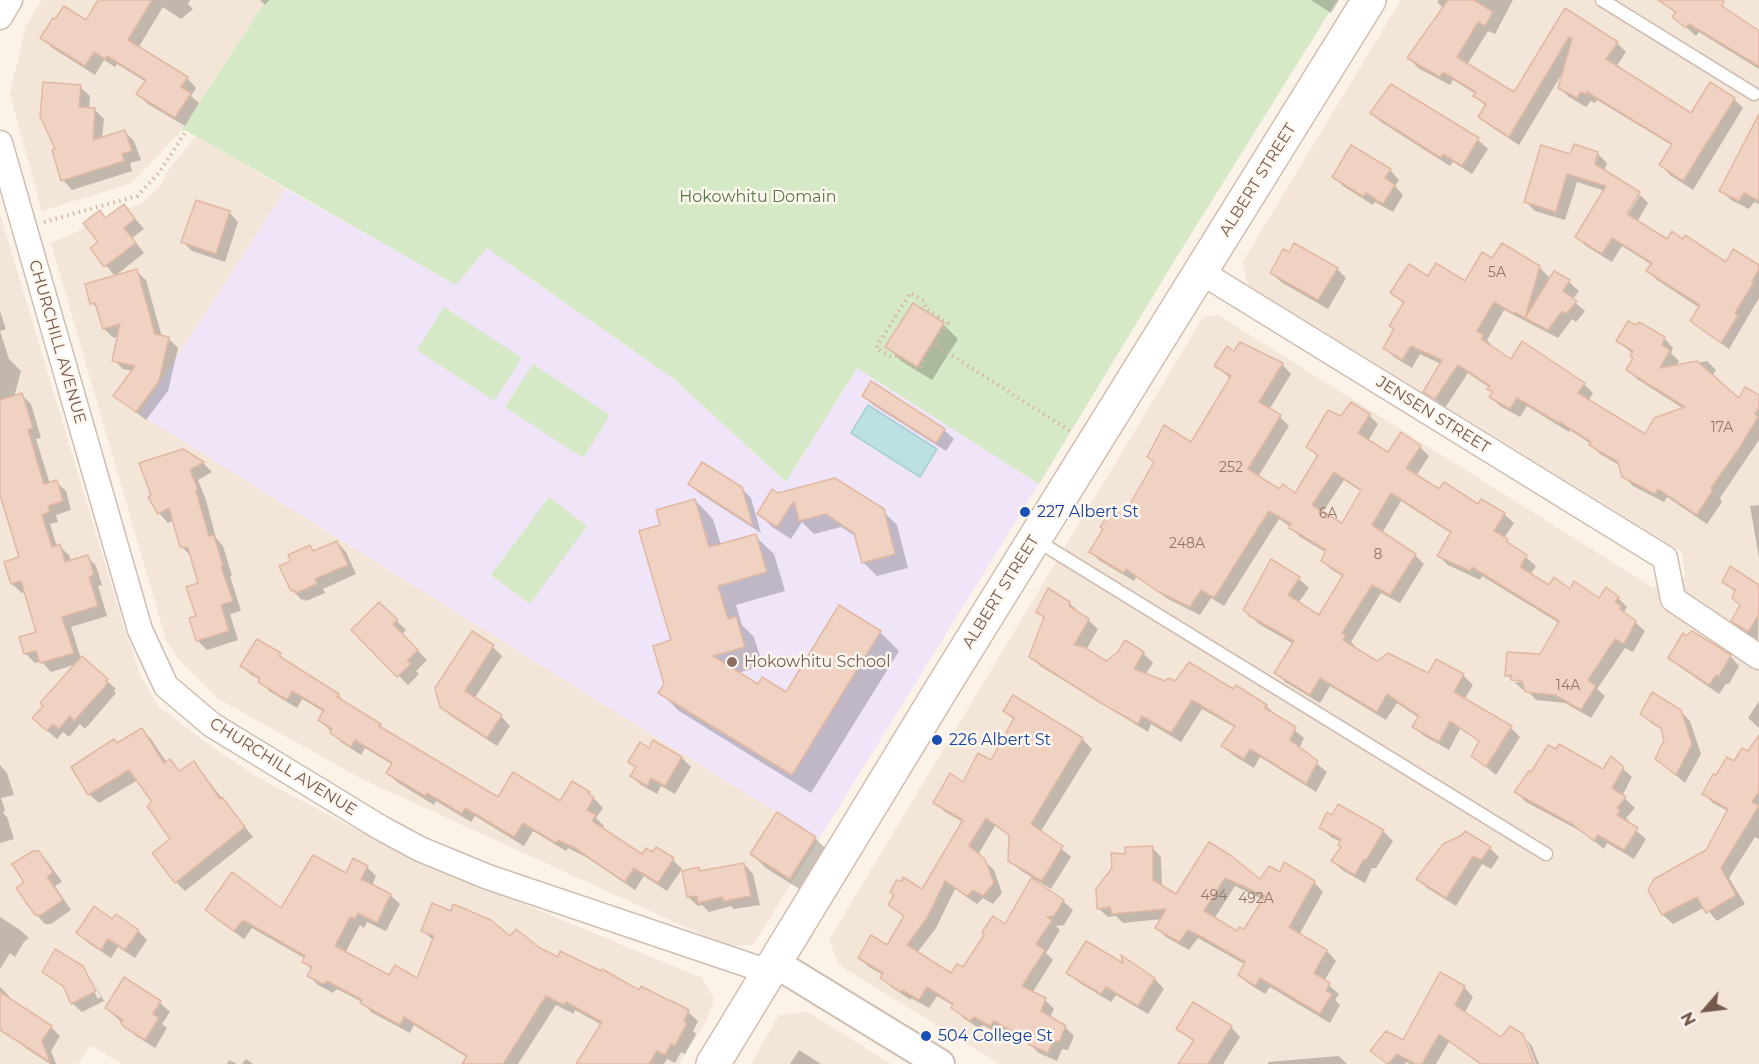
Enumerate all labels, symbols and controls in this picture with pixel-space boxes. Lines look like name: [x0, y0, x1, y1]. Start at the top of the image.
street label: ALBERT STREET: [1216, 120, 1300, 240]
park label: Hokowhitu Domain: [679, 187, 837, 207]
street label: CHURCHILL AVENUE: [24, 258, 90, 426]
house number: 5A: [1488, 265, 1506, 281]
street label: JENSEN STREET: [1373, 372, 1493, 458]
house number: 17A: [1711, 420, 1733, 436]
house number: 252: [1219, 460, 1243, 476]
place label: 227 Albert St: [1037, 502, 1139, 522]
marker: 227 Albert St: [1018, 505, 1032, 519]
house number: 6A: [1319, 506, 1337, 522]
street label: ALBERT STREET: [959, 532, 1043, 652]
house number: 248A: [1169, 536, 1205, 552]
house number: 8: [1374, 547, 1382, 563]
place label: Hokowhitu School: [744, 652, 890, 672]
marker: Hokowhitu School: [725, 655, 739, 669]
house number: 14A: [1556, 678, 1580, 694]
street label: CHURCHILL AVENUE: [206, 714, 360, 820]
place label: 226 Albert St: [949, 730, 1051, 750]
marker: 226 Albert St: [930, 733, 944, 747]
house number: 494: [1201, 888, 1227, 904]
house number: 492A: [1238, 891, 1274, 907]
north arrow: [1675, 980, 1735, 1040]
text: N: [1677, 1009, 1700, 1029]
place label: 504 College St: [938, 1026, 1053, 1046]
marker: 504 College St: [919, 1029, 933, 1043]

